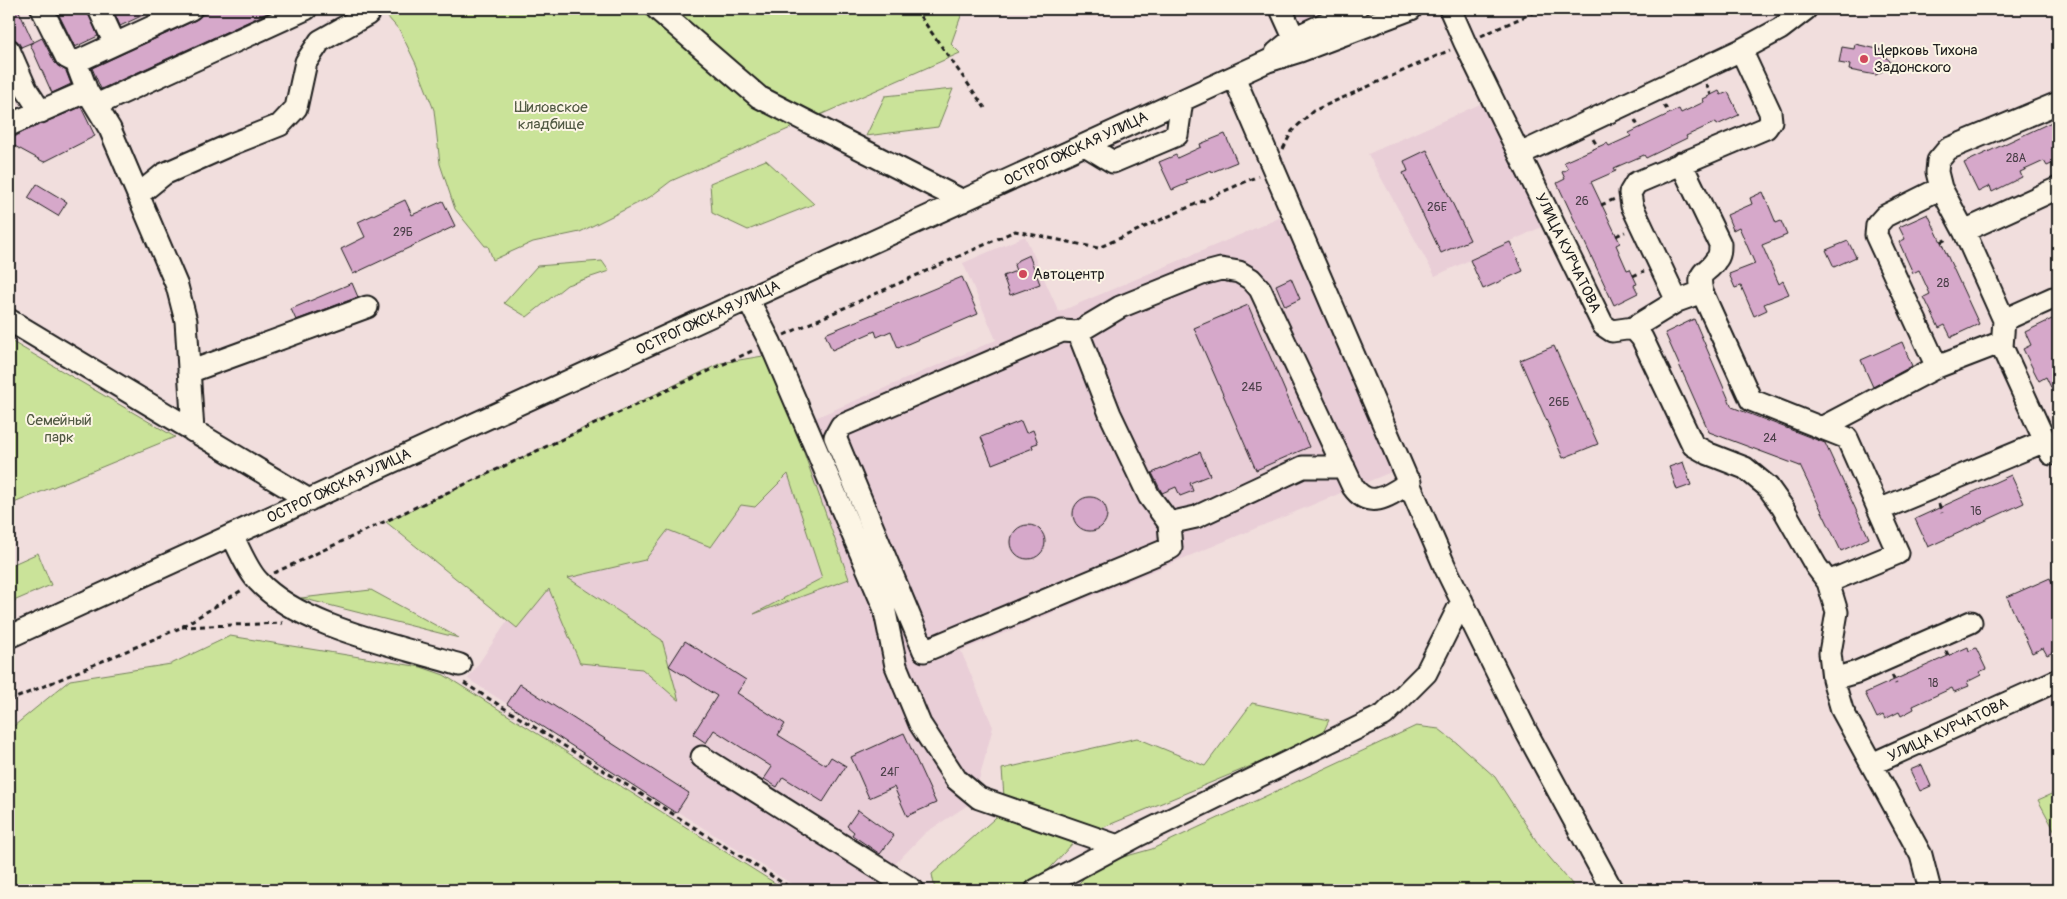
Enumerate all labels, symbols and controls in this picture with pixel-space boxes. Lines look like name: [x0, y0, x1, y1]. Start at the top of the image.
place label: Церковь Тихона Задонского: [1874, 41, 1977, 77]
marker: Церковь Тихона Задонского: [1858, 53, 1870, 65]
park label: Шиловское кладбище: [514, 98, 588, 134]
street label: ОСТРОГОЖСКАЯ УЛИЦА: [1001, 107, 1151, 191]
house number: 28А: [2006, 151, 2026, 166]
street label: УЛИЦА КУРЧАТОВА: [1531, 190, 1605, 316]
house number: 26: [1575, 194, 1589, 209]
house number: 26Е: [1427, 200, 1447, 215]
house number: 29Б: [393, 225, 413, 240]
place label: Автоцентр: [1033, 265, 1105, 284]
marker: Автоцентр: [1017, 268, 1029, 280]
street label: ОСТРОГОЖСКАЯ УЛИЦА: [633, 276, 783, 360]
house number: 28: [1937, 276, 1949, 291]
house number: 24Б: [1242, 380, 1262, 395]
house number: 26Б: [1549, 395, 1569, 410]
park label: Семейный парк: [26, 411, 92, 447]
house number: 24: [1763, 431, 1777, 446]
street label: ОСТРОГОЖСКАЯ УЛИЦА: [264, 444, 414, 528]
house number: 16: [1970, 504, 1982, 519]
house number: 18: [1928, 676, 1938, 691]
street label: УЛИЦА КУРЧАТОВА: [1885, 694, 2011, 766]
house number: 24Г: [880, 765, 900, 780]

